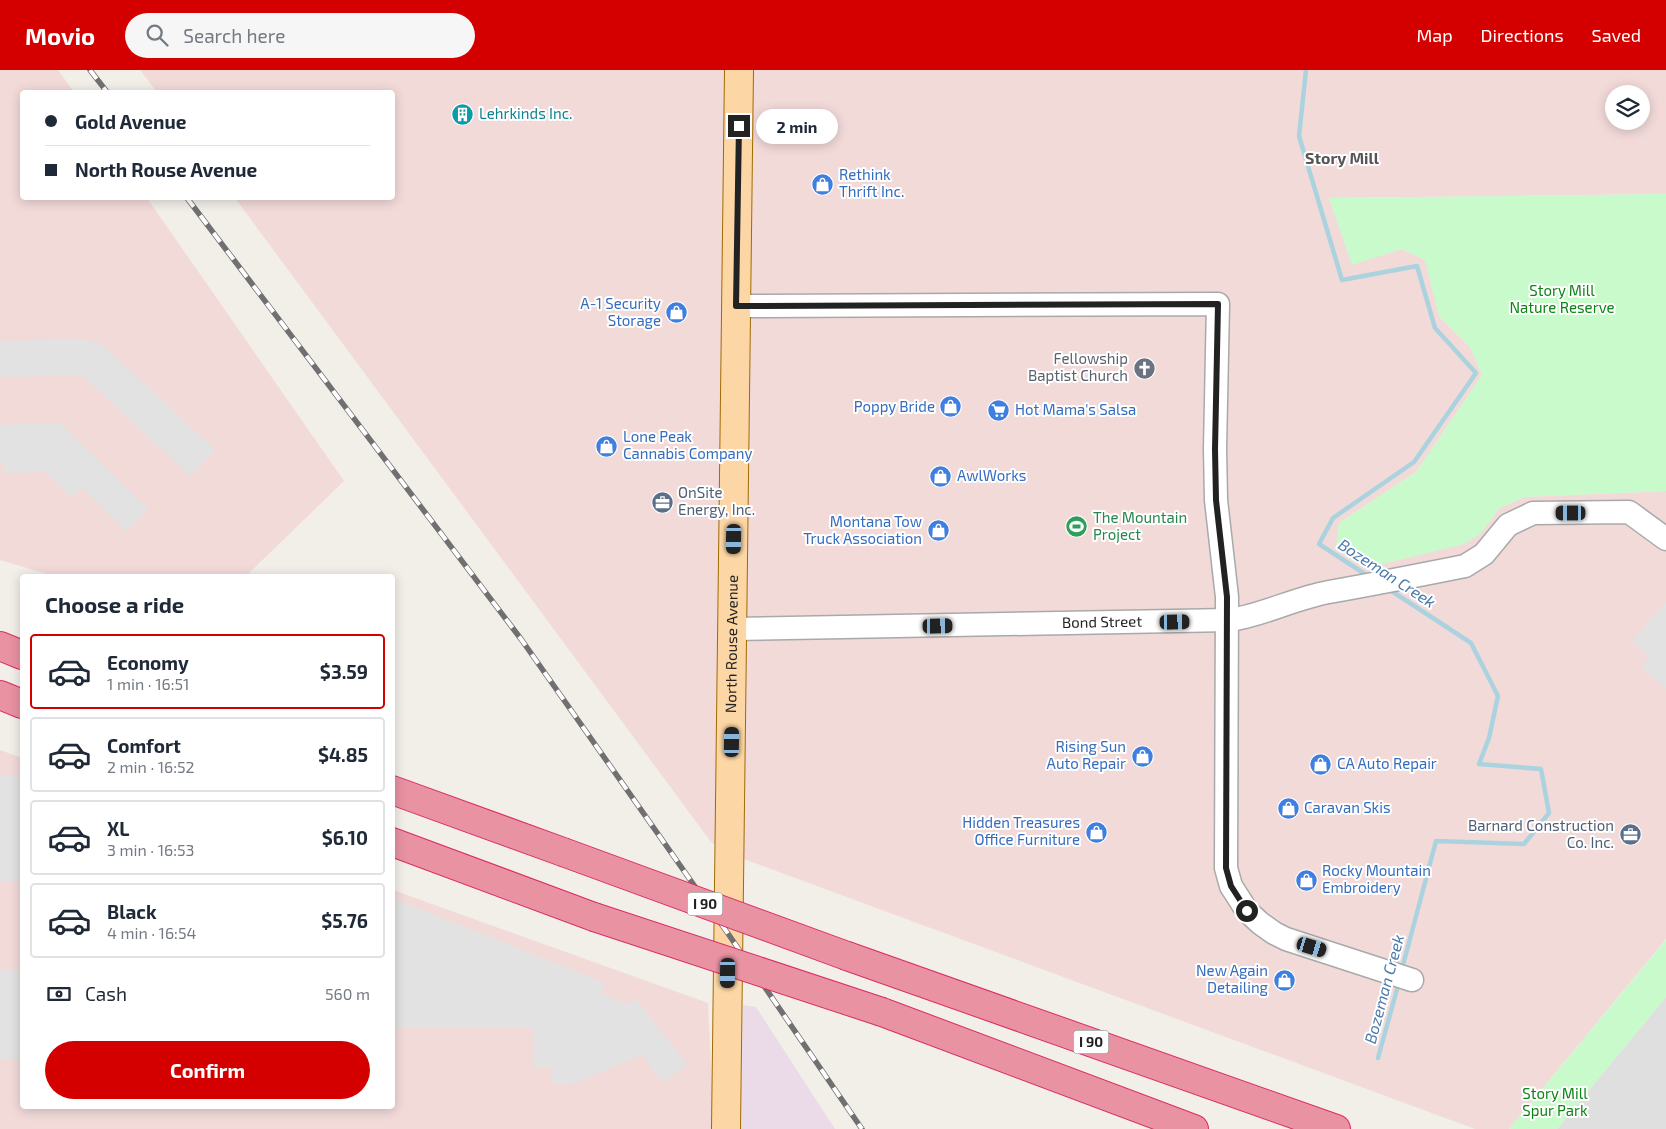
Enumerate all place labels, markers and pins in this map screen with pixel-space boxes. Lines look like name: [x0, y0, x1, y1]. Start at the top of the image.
building icon: Lehrkinds Inc.: [451, 102, 475, 126]
place label: Lehrkinds Inc.: [479, 104, 573, 122]
place label: Rethink Thrift Inc.: [839, 165, 904, 200]
shop icon: Rethink Thrift Inc.: [811, 172, 835, 196]
place label: A-1 Security Storage: [580, 294, 661, 329]
shop icon: A-1 Security Storage: [665, 301, 689, 325]
place label: Fellowship Baptist Church: [1028, 349, 1128, 384]
church icon: Fellowship Baptist Church: [1132, 356, 1156, 380]
shop icon: Poppy Bride: [939, 395, 963, 419]
place label: Poppy Bride: [854, 397, 935, 415]
supermarket icon: Hot Mama's Salsa: [987, 398, 1011, 422]
place label: Hot Mama's Salsa: [1015, 400, 1136, 418]
place label: Lone Peak Cannabis Company: [623, 427, 753, 462]
shop icon: Lone Peak Cannabis Company: [595, 434, 619, 458]
shop icon: AwlWorks: [929, 464, 953, 488]
place label: AwlWorks: [957, 466, 1026, 484]
place label: OnSite Energy, Inc.: [678, 483, 755, 518]
office icon: OnSite Energy, Inc.: [650, 490, 674, 514]
place label: The Mountain Project: [1093, 508, 1187, 544]
place label: Montana Tow Truck Association: [803, 512, 922, 547]
sports icon: The Mountain Project: [1065, 515, 1089, 539]
shop icon: Montana Tow Truck Association: [926, 519, 950, 543]
place label: Rising Sun Auto Repair: [1047, 737, 1126, 772]
shop icon: Rising Sun Auto Repair: [1130, 744, 1154, 768]
shop icon: CA Auto Repair: [1309, 752, 1333, 776]
place label: CA Auto Repair: [1337, 754, 1437, 772]
shop icon: Caravan Skis: [1276, 796, 1300, 820]
place label: Caravan Skis: [1304, 798, 1391, 816]
place label: Hidden Treasures Office Furniture: [962, 813, 1080, 848]
place label: Barnard Construction Co. Inc.: [1468, 816, 1614, 851]
shop icon: Hidden Treasures Office Furniture: [1084, 820, 1108, 844]
office icon: Barnard Construction Co. Inc.: [1618, 823, 1642, 847]
place label: Rocky Mountain Embroidery: [1322, 861, 1431, 896]
shop icon: Rocky Mountain Embroidery: [1294, 868, 1318, 892]
place label: New Again Detailing: [1196, 961, 1269, 996]
shop icon: New Again Detailing: [1272, 968, 1296, 992]

